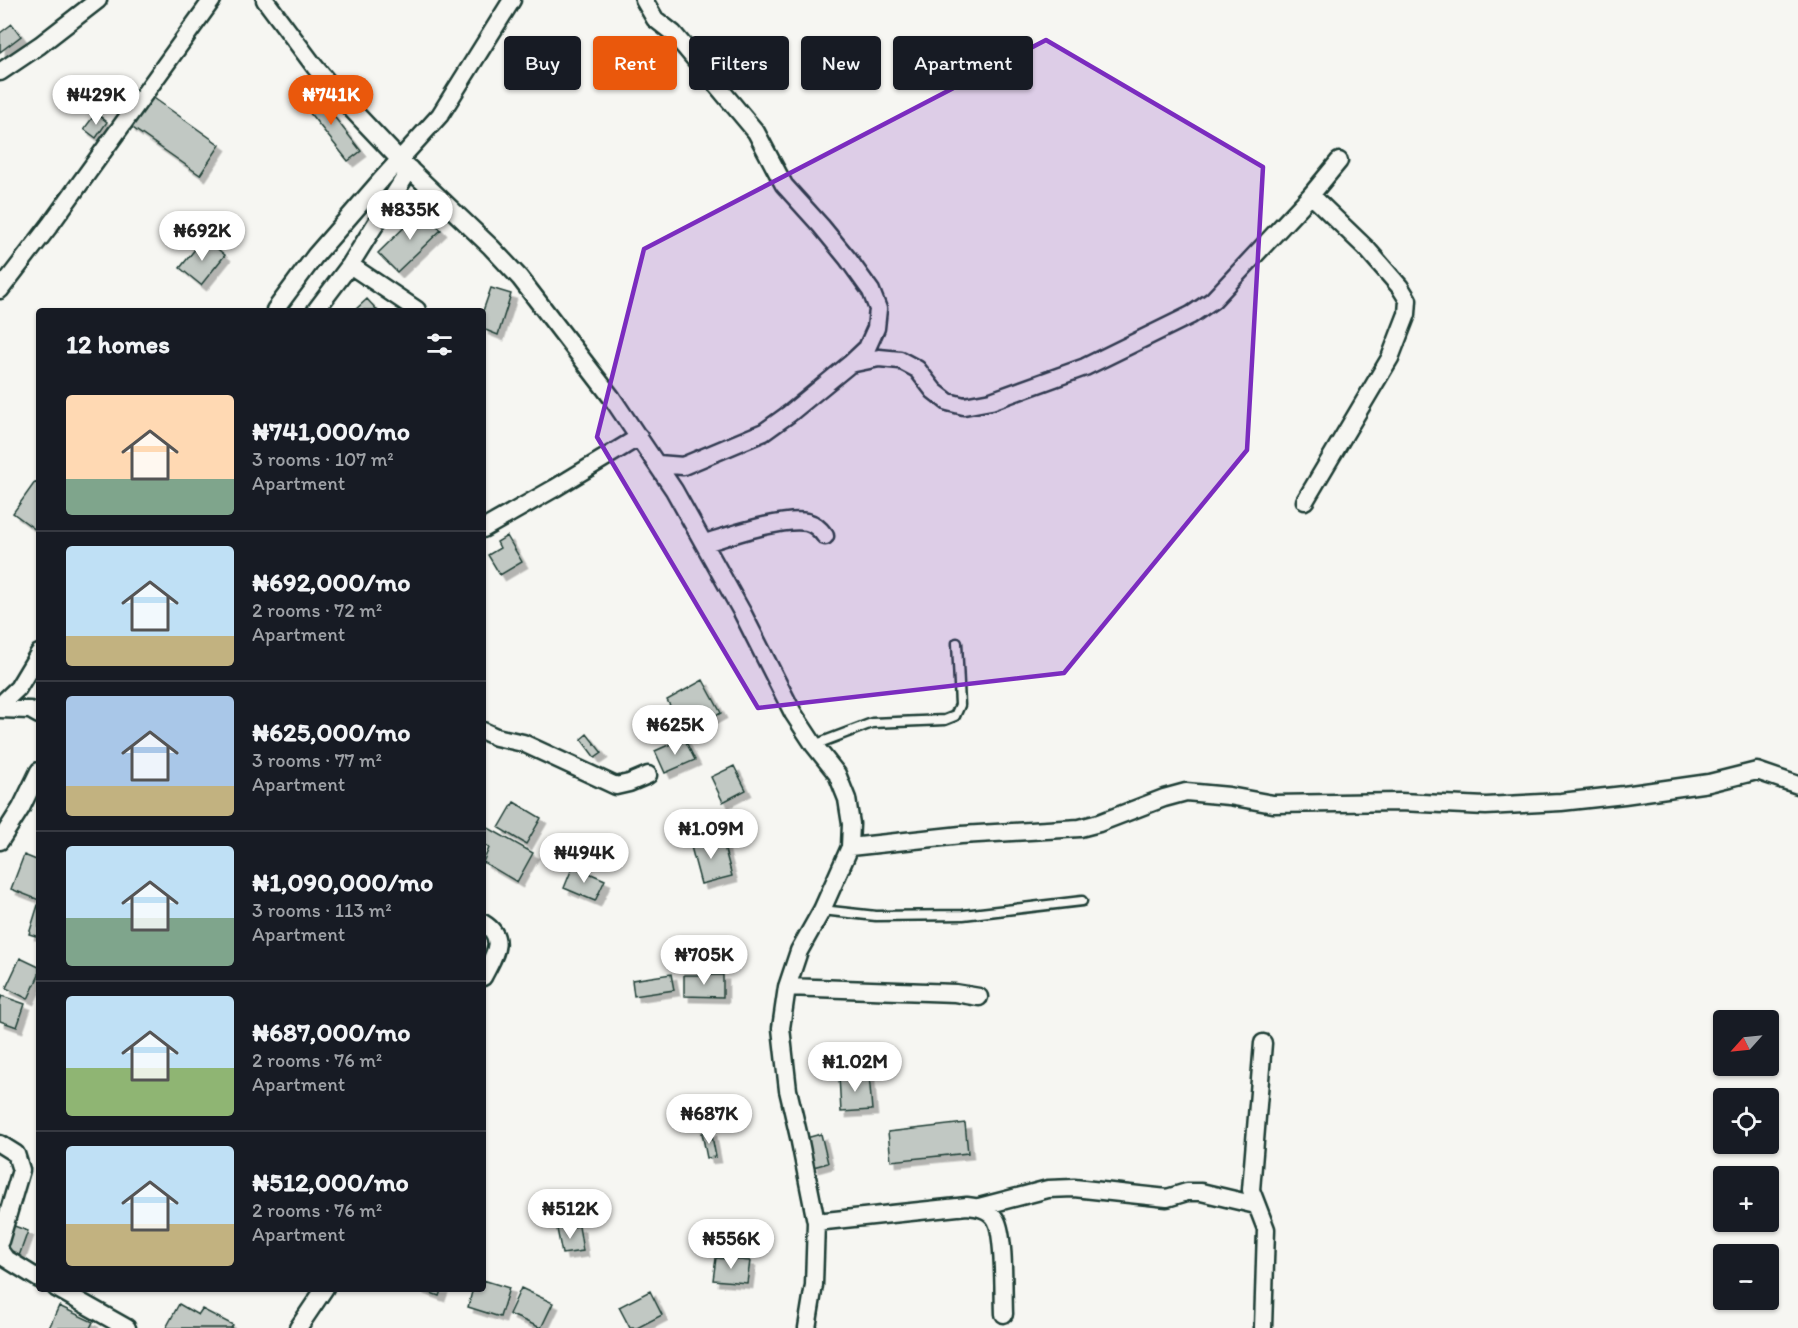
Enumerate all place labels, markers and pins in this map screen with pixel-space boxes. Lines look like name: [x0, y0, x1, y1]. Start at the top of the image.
pin: ₦429K: [54, 75, 138, 126]
pin: ₦741K: [289, 75, 373, 126]
pin: ₦835K: [368, 190, 452, 241]
pin: ₦692K: [160, 211, 244, 262]
pin: ₦625K: [633, 705, 717, 756]
pin: ₦1.09M: [662, 809, 760, 860]
pin: ₦494K: [542, 833, 626, 884]
pin: ₦705K: [662, 935, 746, 986]
pin: ₦1.02M: [806, 1042, 904, 1093]
pin: ₦687K: [667, 1094, 751, 1145]
pin: ₦512K: [528, 1189, 612, 1240]
pin: ₦556K: [689, 1219, 773, 1270]

